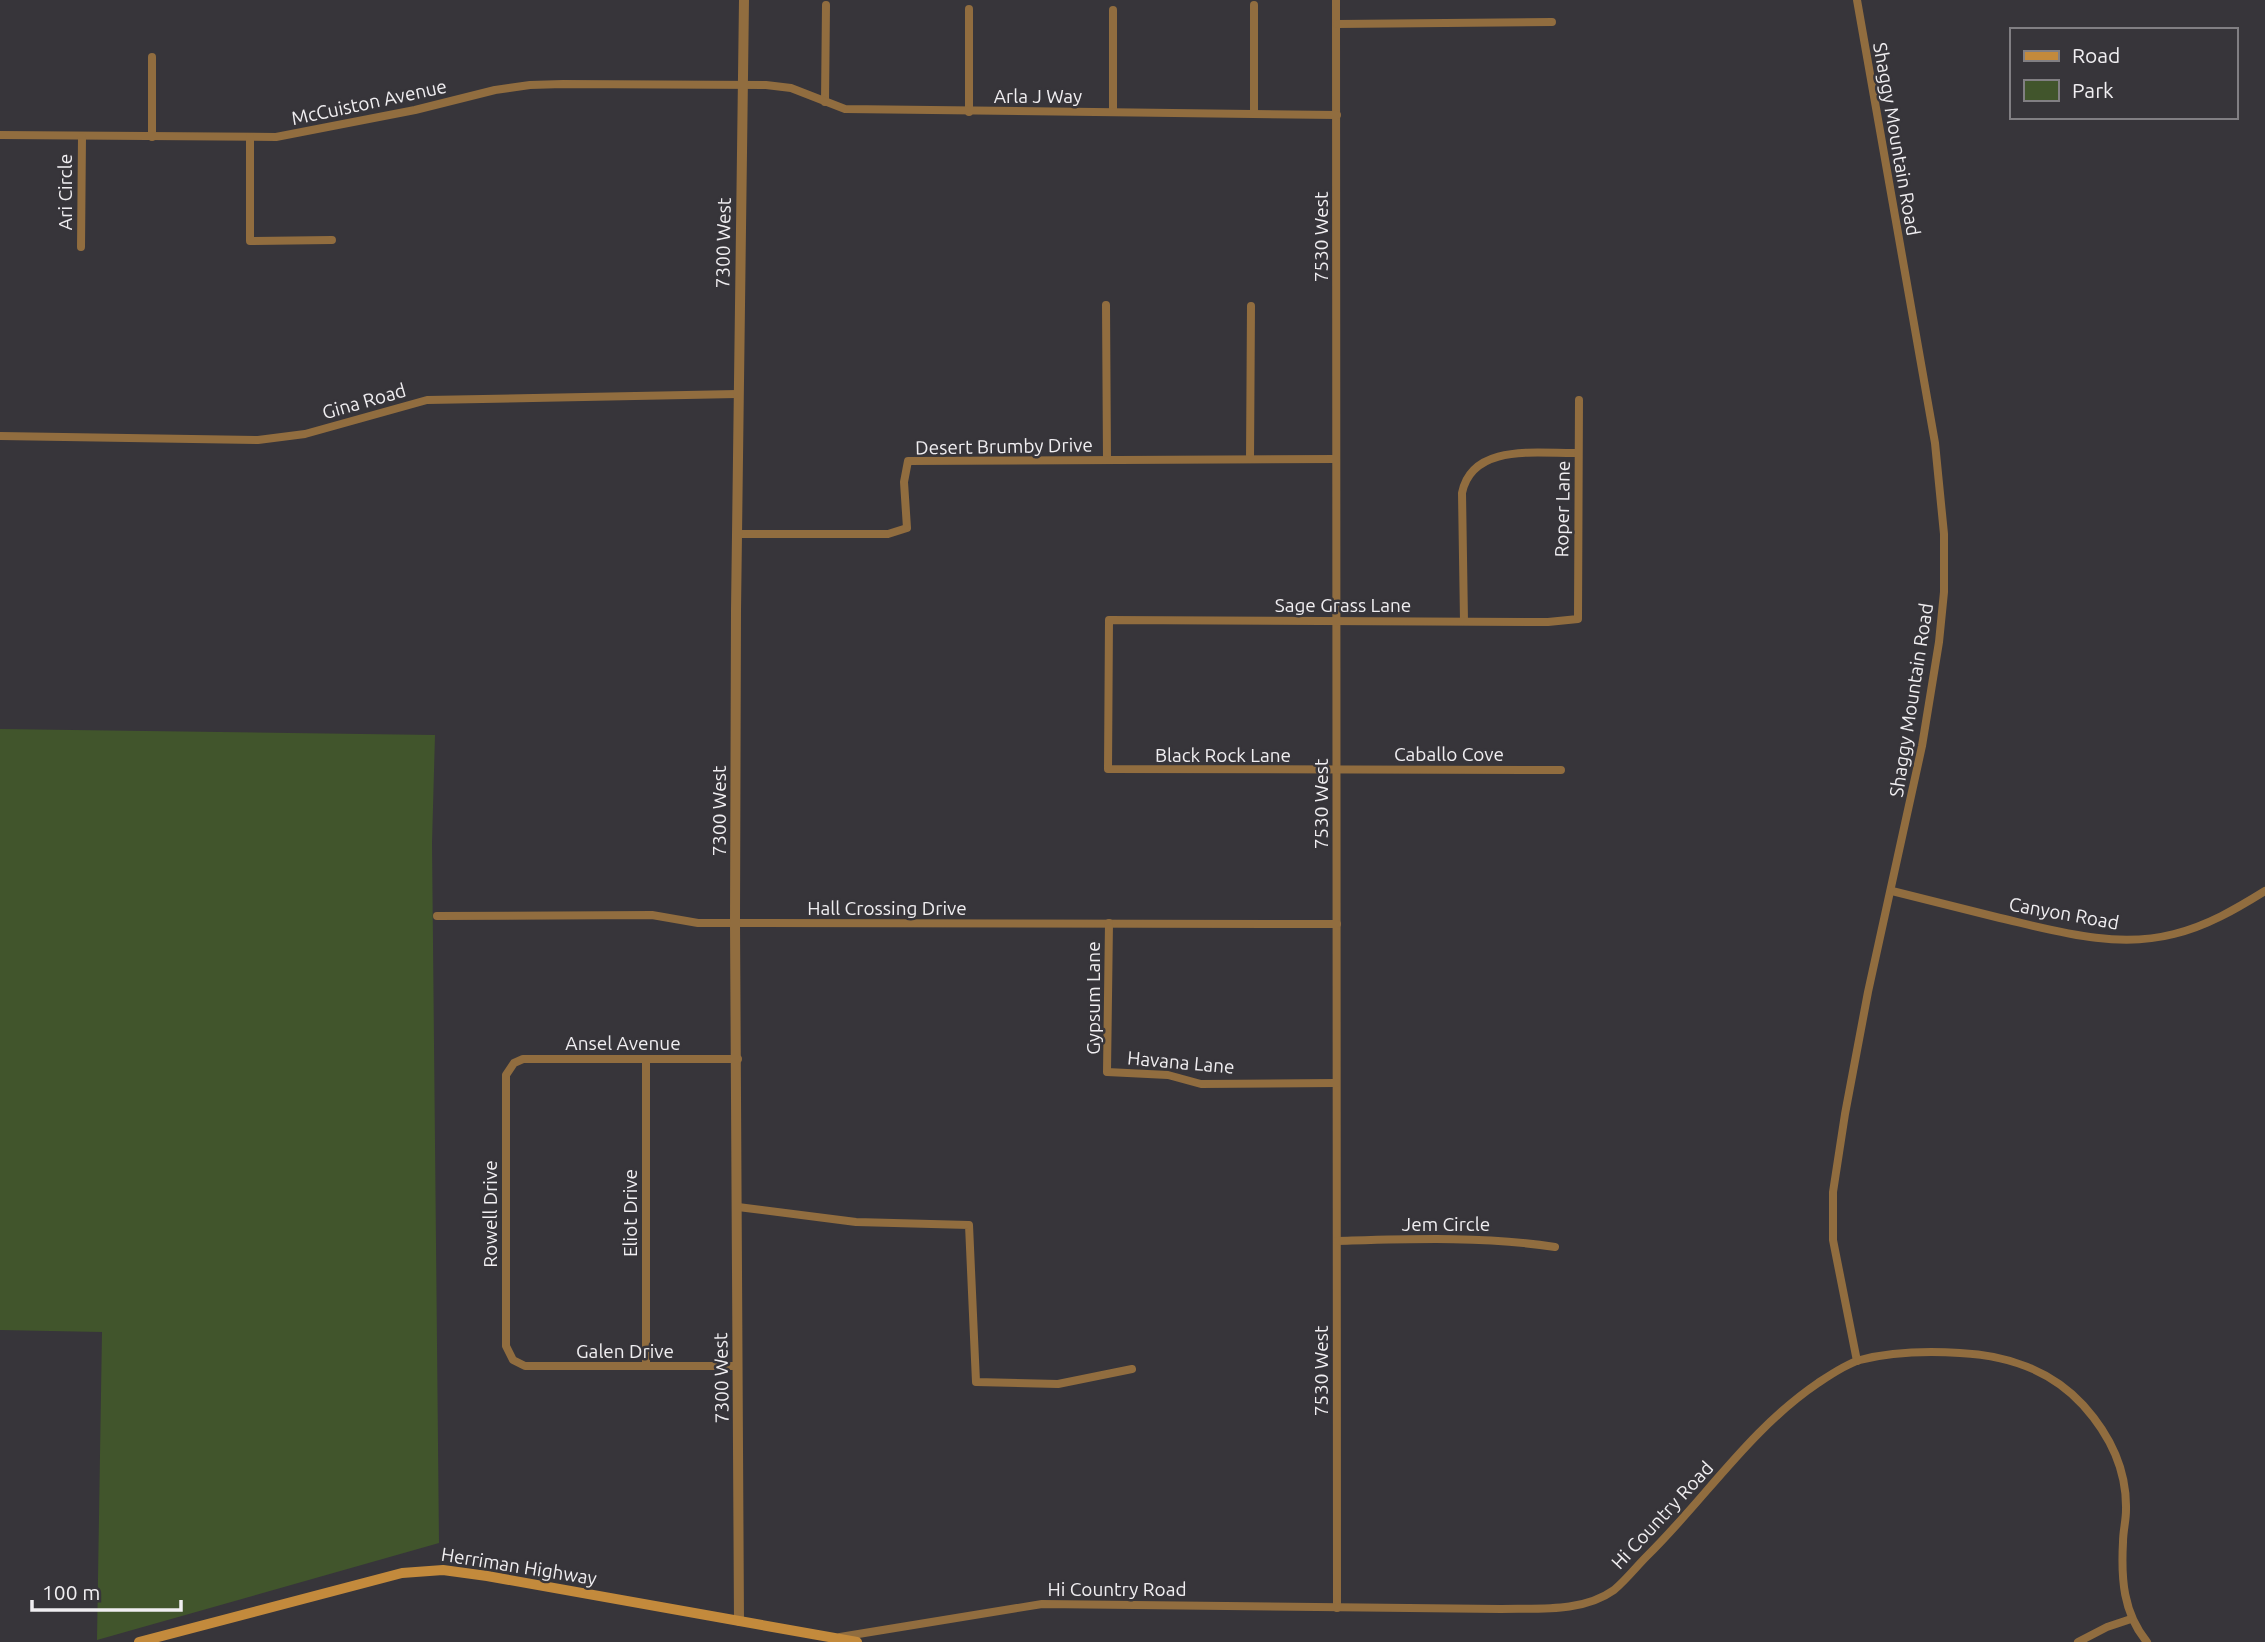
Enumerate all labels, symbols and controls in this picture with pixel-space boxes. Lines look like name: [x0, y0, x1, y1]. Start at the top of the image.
legend: [2010, 28, 2237, 119]
street label: Shaggy Mountain Road: [1869, 41, 1925, 237]
text: Road: [2072, 43, 2120, 67]
street label: McCuiston Avenue: [289, 75, 449, 129]
text: Park: [2072, 78, 2114, 102]
street label: Arla J Way: [994, 85, 1082, 107]
street label: Ari Circle: [54, 154, 76, 230]
street label: 7530 West: [1310, 191, 1332, 282]
street label: 7300 West: [711, 197, 735, 289]
street label: Gina Road: [320, 379, 408, 423]
street label: Desert Brumby Drive: [915, 433, 1093, 459]
street label: Roper Lane: [1550, 460, 1574, 558]
street label: Sage Grass Lane: [1275, 594, 1411, 616]
street label: Shaggy Mountain Road: [1885, 601, 1937, 799]
street label: Caballo Cove: [1394, 743, 1504, 765]
street label: Black Rock Lane: [1155, 744, 1291, 766]
street label: 7530 West: [1310, 758, 1332, 849]
street label: 7300 West: [708, 765, 730, 856]
street label: Canyon Road: [2007, 892, 2121, 934]
street label: Hall Crossing Drive: [807, 897, 967, 919]
street label: Gypsum Lane: [1082, 941, 1104, 1055]
street label: Ansel Avenue: [565, 1032, 681, 1054]
street label: Havana Lane: [1126, 1046, 1236, 1078]
street label: Rowell Drive: [479, 1160, 501, 1268]
street label: Eliot Drive: [619, 1169, 641, 1257]
street label: Jem Circle: [1402, 1213, 1490, 1235]
street label: 7530 West: [1310, 1325, 1332, 1416]
street label: 7300 West: [709, 1332, 733, 1424]
street label: Galen Drive: [576, 1340, 674, 1362]
street label: Hi Country Road: [1607, 1457, 1717, 1573]
street label: Herriman Highway: [440, 1543, 598, 1589]
scale bar: [32, 1568, 180, 1612]
street label: Hi Country Road: [1047, 1578, 1187, 1600]
text: 100 m: [42, 1580, 100, 1604]

